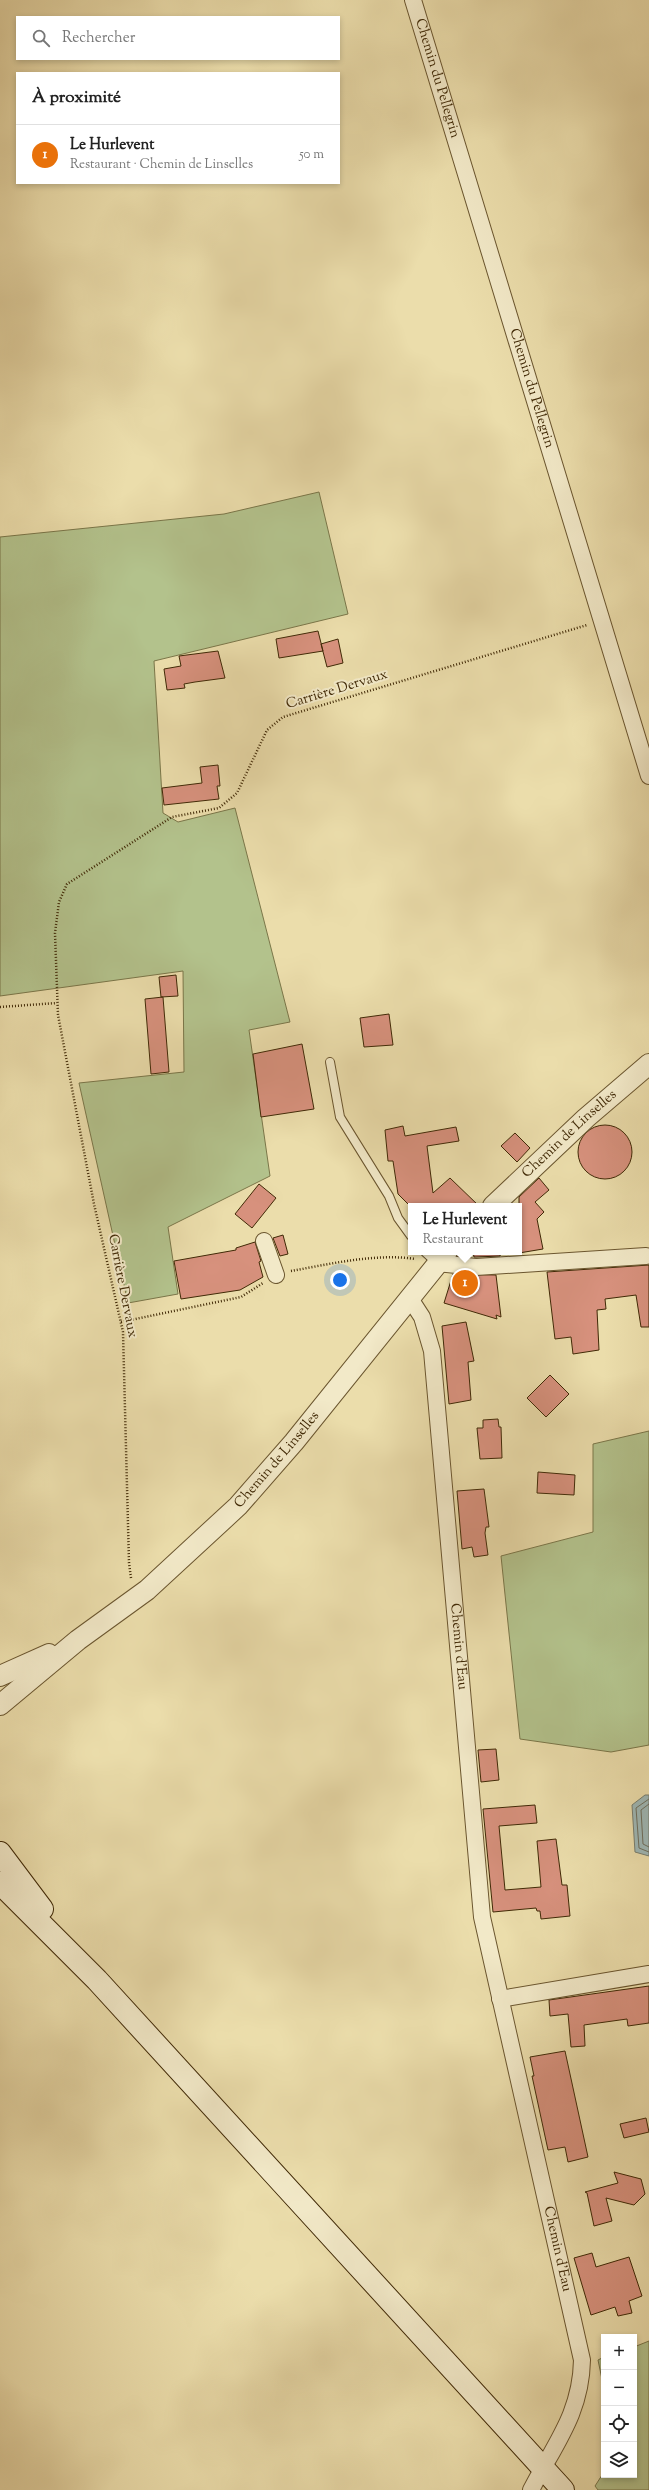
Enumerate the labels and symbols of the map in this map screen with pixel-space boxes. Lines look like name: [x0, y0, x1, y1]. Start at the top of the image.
street label: Chemin du Pellegrin: [409, 16, 464, 141]
street label: Chemin du Pellegrin: [504, 326, 559, 451]
street label: Carrière Dervaux: [284, 665, 391, 715]
street label: Chemin de Linselles: [518, 1086, 622, 1183]
street label: Carrière Dervaux: [102, 1232, 142, 1340]
pin: 1: [452, 1268, 478, 1298]
your location: [330, 1270, 350, 1290]
street label: Chemin de Linselles: [230, 1407, 325, 1513]
street label: Chemin d'Eau: [444, 1602, 472, 1691]
street label: Chemin d'Eau: [538, 2204, 576, 2294]

